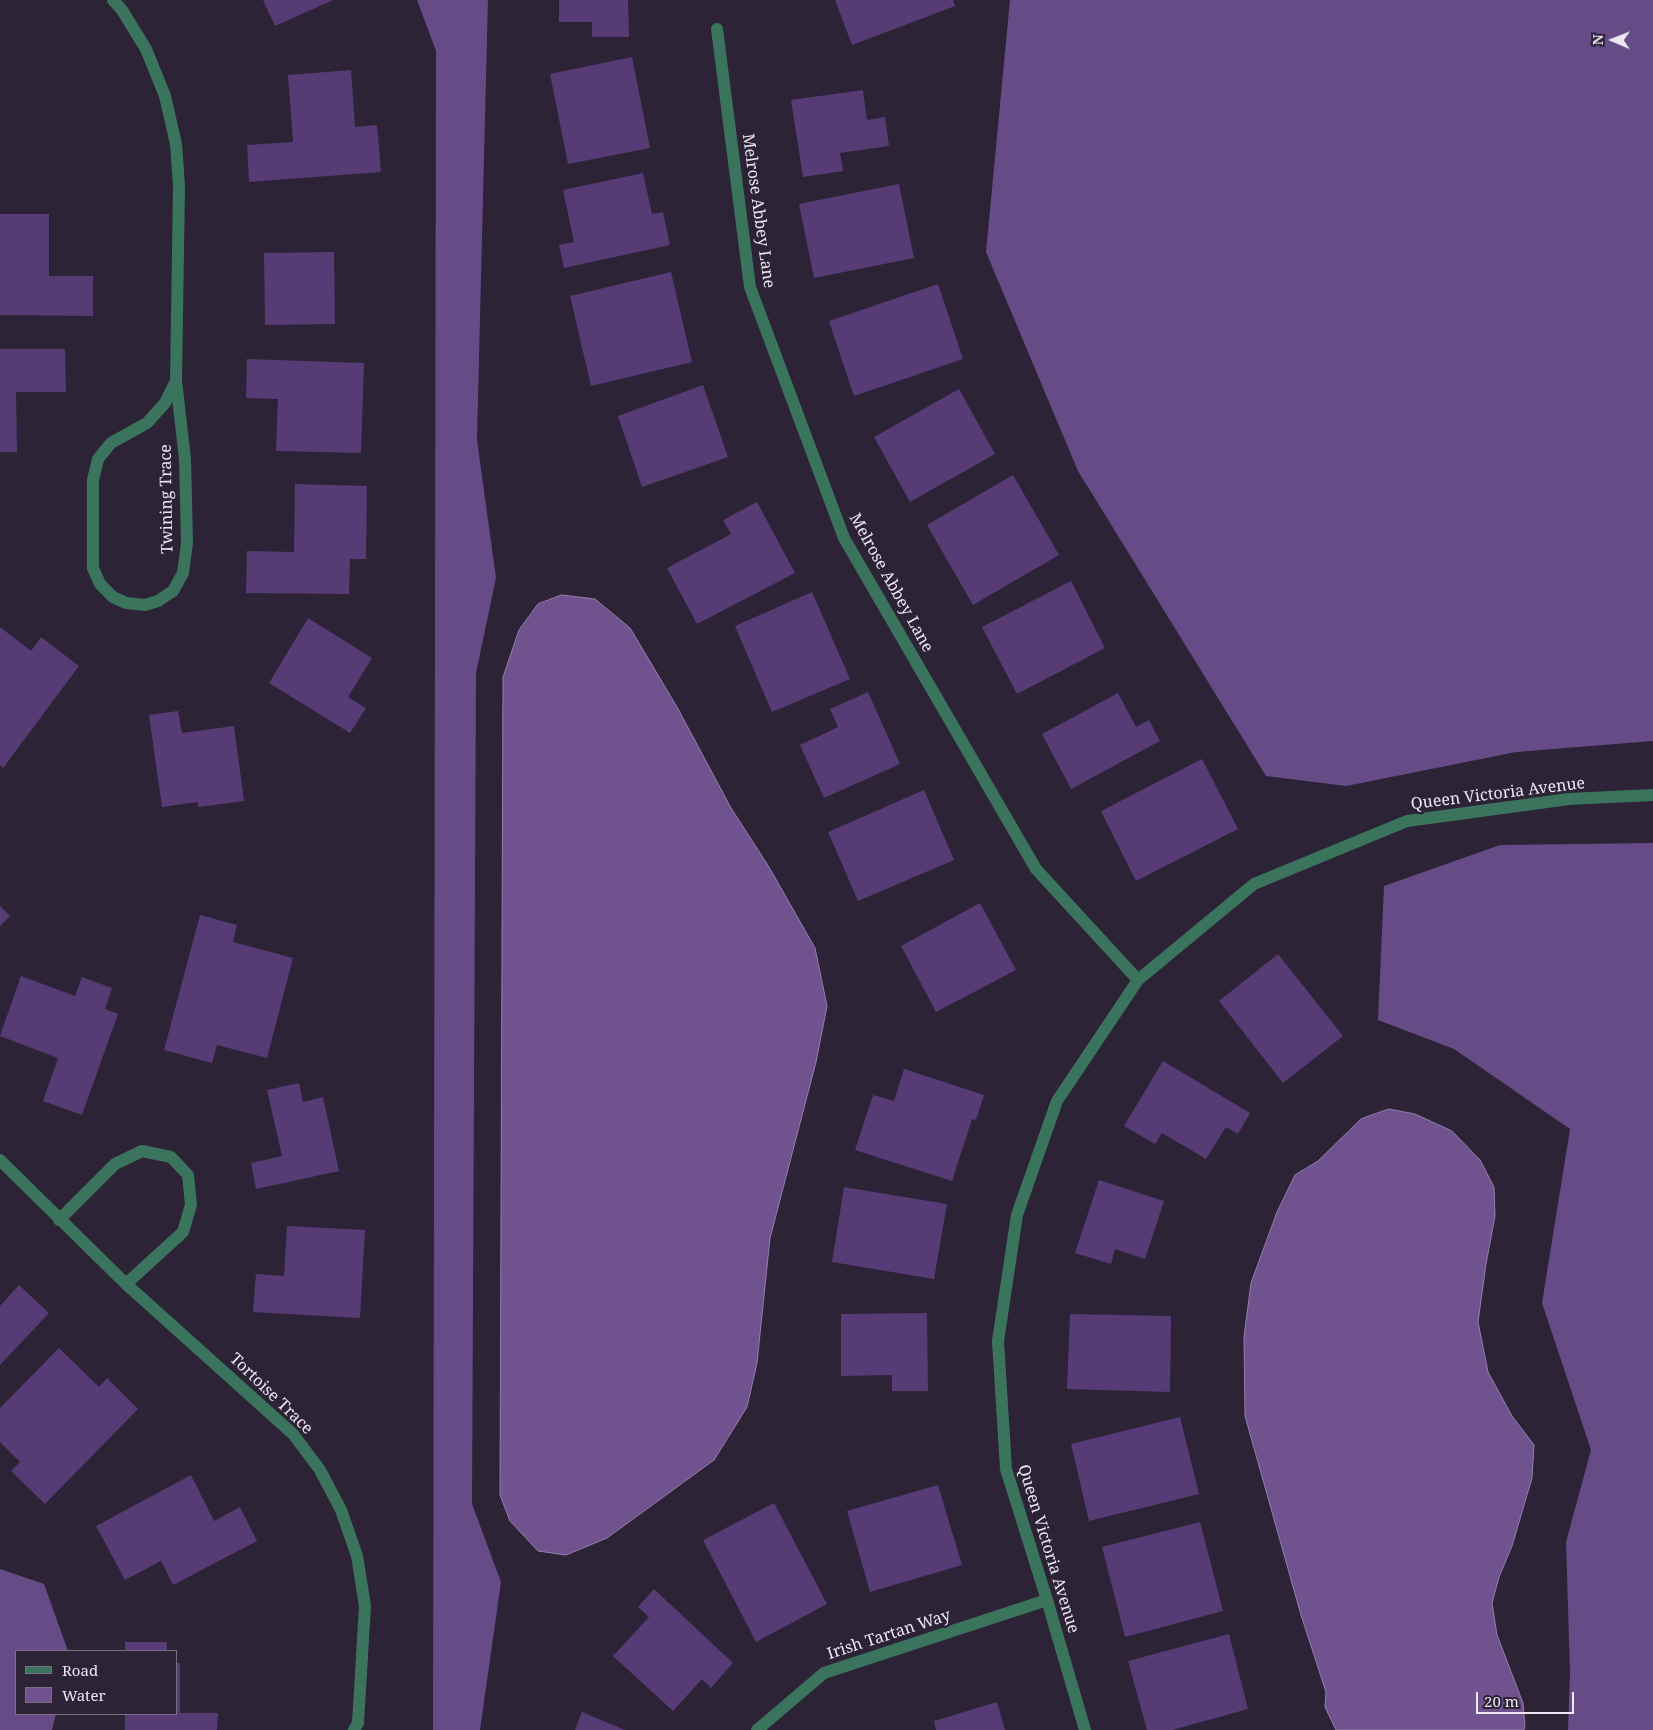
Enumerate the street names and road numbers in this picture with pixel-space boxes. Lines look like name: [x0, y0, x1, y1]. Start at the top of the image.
street label: Melrose Abbey Lane: [738, 133, 778, 289]
street label: Twining Trace: [156, 444, 178, 554]
street label: Melrose Abbey Lane: [845, 510, 937, 656]
street label: Queen Victoria Avenue: [1410, 774, 1586, 814]
street label: Tortoise Trace: [225, 1350, 317, 1438]
street label: Queen Victoria Avenue: [1013, 1462, 1083, 1636]
street label: Irish Tartan Way: [825, 1606, 953, 1664]

